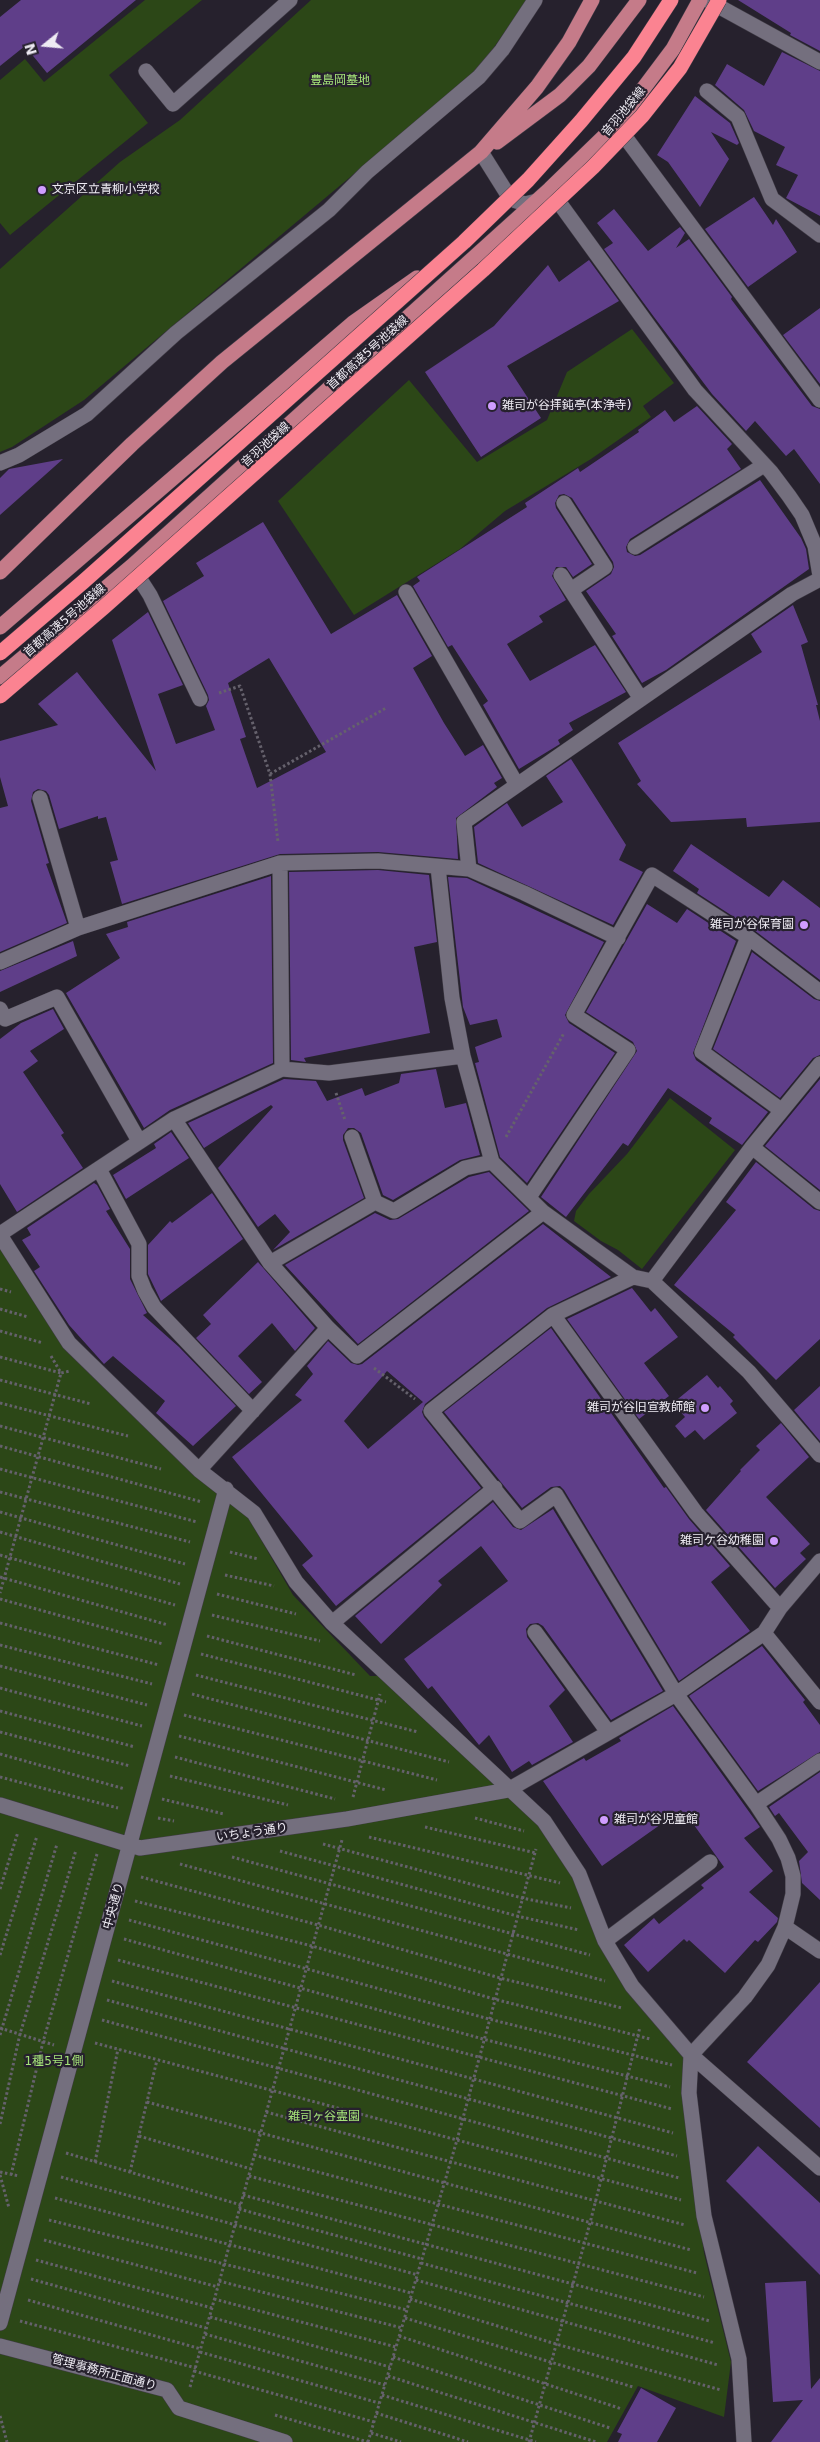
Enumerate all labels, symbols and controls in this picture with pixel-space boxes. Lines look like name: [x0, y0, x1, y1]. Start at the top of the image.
north arrow: [20, 20, 70, 70]
text: N: [21, 41, 40, 57]
park label: 豊島岡墓地: [310, 74, 370, 88]
street label: 音羽池袋線: [599, 84, 649, 140]
place label: 文京区立青柳小学校: [52, 183, 160, 197]
marker: 文京区立青柳小学校: [36, 184, 48, 196]
street label: 首都高速5号池袋線: [325, 313, 411, 393]
place label: 雑司が谷拝鈍亭(本浄寺): [502, 399, 631, 413]
marker: 雑司が谷拝鈍亭(本浄寺): [486, 400, 498, 412]
street label: 音羽池袋線: [239, 420, 293, 470]
street label: 首都高速5号池袋線: [21, 582, 109, 660]
place label: 雑司が谷保育園: [710, 918, 794, 932]
marker: 雑司が谷保育園: [798, 919, 810, 931]
place label: 雑司が谷旧宣教師館: [587, 1401, 695, 1415]
marker: 雑司が谷旧宣教師館: [699, 1402, 711, 1414]
place label: 雑司ケ谷幼稚園: [680, 1534, 764, 1548]
marker: 雑司ケ谷幼稚園: [768, 1535, 780, 1547]
place label: 雑司が谷児童館: [614, 1813, 698, 1827]
marker: 雑司が谷児童館: [598, 1814, 610, 1826]
street label: いちょう通り: [215, 1821, 289, 1845]
street label: 中央通り: [100, 1881, 128, 1931]
park label: 1種5号1側: [25, 2055, 83, 2069]
park label: 雑司ヶ谷霊園: [288, 2110, 360, 2124]
street label: 管理事務所正面通り: [50, 2352, 158, 2394]

